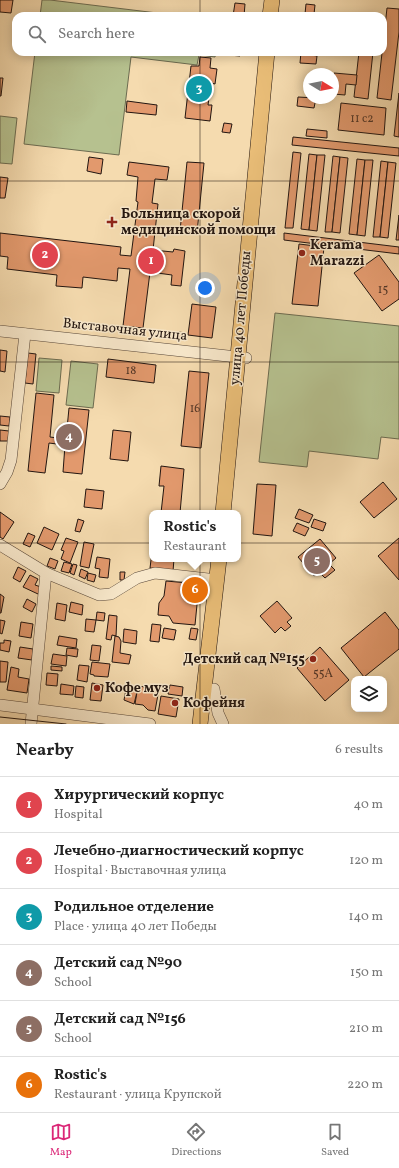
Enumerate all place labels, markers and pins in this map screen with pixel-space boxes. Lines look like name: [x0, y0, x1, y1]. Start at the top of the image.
pin: 3: [186, 74, 212, 104]
place label: Больница скорой медицинской помощи: [121, 205, 276, 240]
marker: Больница скорой медицинской помощи: [106, 216, 118, 228]
place label: Kerama Marazzi: [310, 236, 365, 271]
pin: 2: [32, 240, 58, 270]
pin: 1: [138, 246, 164, 276]
marker: Kerama Marazzi: [297, 248, 307, 258]
pin: 4: [56, 422, 82, 452]
pin: 5: [304, 546, 330, 576]
pin: 6: [182, 575, 208, 605]
place label: Детский сад №155: [183, 650, 305, 669]
marker: Детский сад №155: [308, 654, 318, 664]
place label: Кофе муз: [105, 679, 169, 698]
marker: Кофе муз: [92, 683, 102, 693]
place label: Кофейня: [183, 694, 245, 713]
marker: Кофейня: [170, 698, 180, 708]

